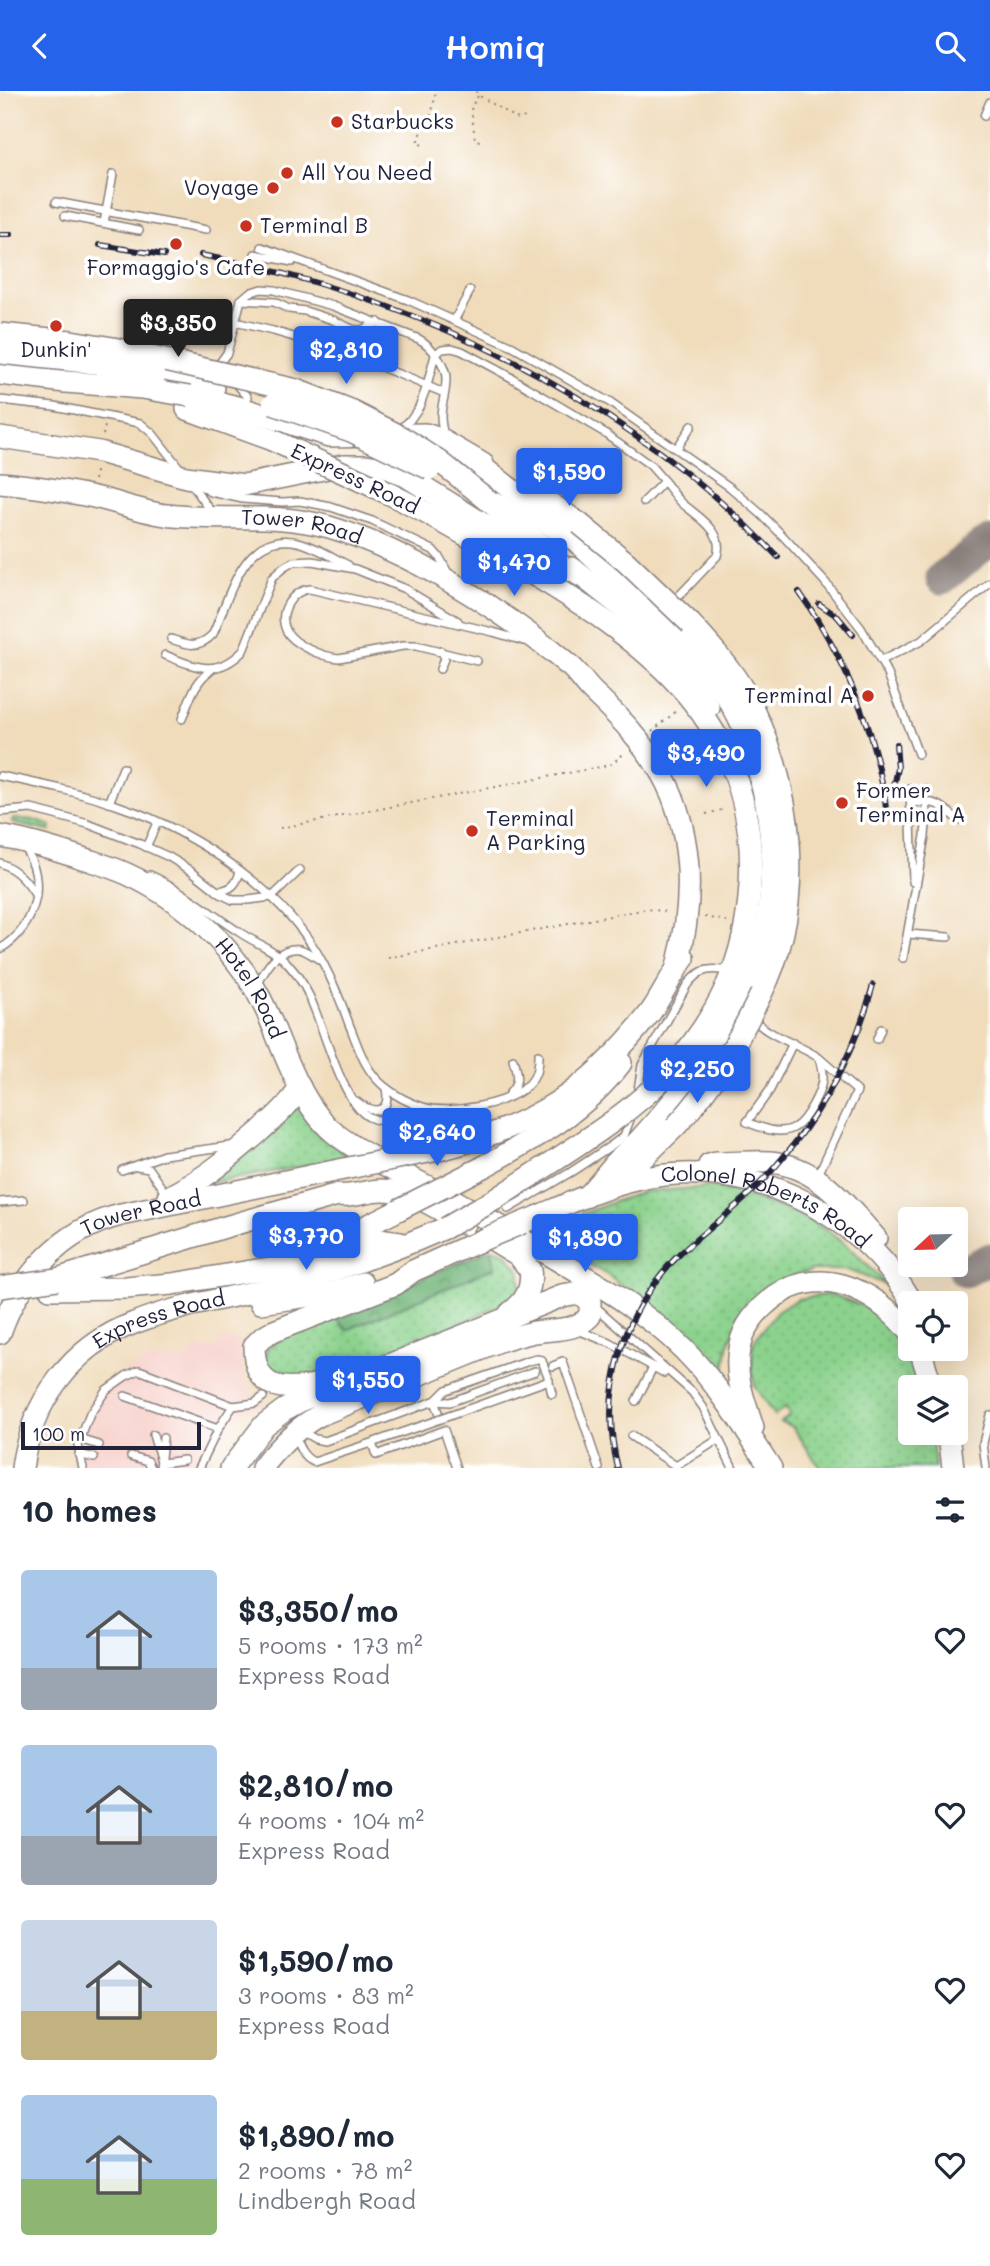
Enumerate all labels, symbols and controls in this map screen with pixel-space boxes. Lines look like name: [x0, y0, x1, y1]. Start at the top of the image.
text: Homiq: [445, 25, 545, 67]
icon: back: [21, 27, 59, 65]
icon: search: [931, 27, 969, 65]
place label: Starbucks: [351, 107, 454, 134]
marker: Starbucks: [329, 114, 345, 130]
place label: All You Need: [301, 158, 432, 185]
marker: All You Need: [279, 165, 295, 181]
place label: Voyage: [184, 173, 259, 200]
marker: Voyage: [265, 180, 281, 196]
place label: Terminal B: [260, 211, 368, 238]
marker: Terminal B: [238, 218, 254, 234]
marker: Formaggio's Cafe: [168, 236, 184, 252]
place label: Formaggio's Cafe: [87, 253, 265, 280]
pin: $3,350: [121, 299, 235, 359]
text: $3,350: [139, 307, 217, 337]
marker: Dunkin': [48, 318, 64, 334]
pin: $2,810: [289, 327, 403, 386]
text: $2,810: [309, 334, 383, 364]
place label: Dunkin': [20, 335, 92, 362]
street label: Express Road: [287, 436, 424, 519]
pin: $1,590: [512, 449, 626, 508]
text: $1,590: [532, 456, 606, 486]
street label: Tower Road: [241, 503, 367, 549]
pin: $1,470: [457, 539, 571, 598]
text: $1,470: [477, 546, 551, 576]
place label: Terminal A: [744, 681, 854, 708]
marker: Terminal A: [860, 688, 876, 704]
pin: $3,490: [649, 729, 763, 789]
text: $3,490: [667, 737, 745, 767]
place label: Former Terminal A: [856, 776, 966, 827]
marker: Former Terminal A: [834, 795, 850, 811]
place label: Terminal A Parking: [486, 804, 585, 855]
marker: Terminal A Parking: [464, 823, 480, 839]
street label: Hotel Road: [210, 931, 292, 1042]
pin: $2,250: [640, 1045, 754, 1105]
text: $2,250: [659, 1053, 735, 1083]
pin: $2,640: [380, 1109, 494, 1168]
text: $2,640: [398, 1116, 476, 1146]
street label: Colonel Roberts Road: [660, 1159, 876, 1253]
street label: Tower Road: [75, 1184, 203, 1241]
north arrow: [898, 1207, 968, 1277]
map controls: [898, 1207, 968, 1445]
pin: $3,770: [249, 1213, 363, 1272]
pin: $1,890: [528, 1215, 642, 1274]
text: $3,770: [268, 1220, 344, 1250]
text: $1,890: [548, 1222, 622, 1252]
street label: Express Road: [86, 1283, 227, 1354]
button: locate: [898, 1291, 968, 1361]
pin: $1,550: [311, 1357, 425, 1416]
text: $1,550: [331, 1364, 405, 1394]
button: layers: [898, 1375, 968, 1445]
scale bar: [21, 1419, 201, 1451]
text: 100 m: [32, 1421, 85, 1446]
text: 10 homes: [21, 1490, 157, 1530]
icon: filters: [931, 1491, 969, 1529]
text: $3,350/mo: [238, 1590, 398, 1630]
icon: home: [77, 1598, 161, 1682]
icon: heart: [931, 1621, 969, 1659]
text: 5 rooms · 173 m²: [238, 1630, 423, 1660]
text: Express Road: [238, 1660, 390, 1690]
text: $2,810/mo: [238, 1765, 393, 1805]
icon: home: [77, 1773, 161, 1857]
icon: heart: [931, 1796, 969, 1834]
text: 4 rooms · 104 m²: [238, 1805, 424, 1835]
text: Express Road: [238, 1835, 390, 1865]
text: $1,590/mo: [238, 1940, 393, 1980]
icon: home: [77, 1948, 161, 2032]
icon: heart: [931, 1971, 969, 2009]
text: 3 rooms · 83 m²: [238, 1980, 414, 2010]
text: Express Road: [238, 2010, 390, 2040]
text: $1,890/mo: [238, 2115, 395, 2155]
icon: home: [77, 2123, 161, 2207]
icon: heart: [931, 2146, 969, 2184]
text: 2 rooms · 78 m²: [238, 2155, 412, 2185]
text: Lindbergh Road: [238, 2185, 416, 2215]

